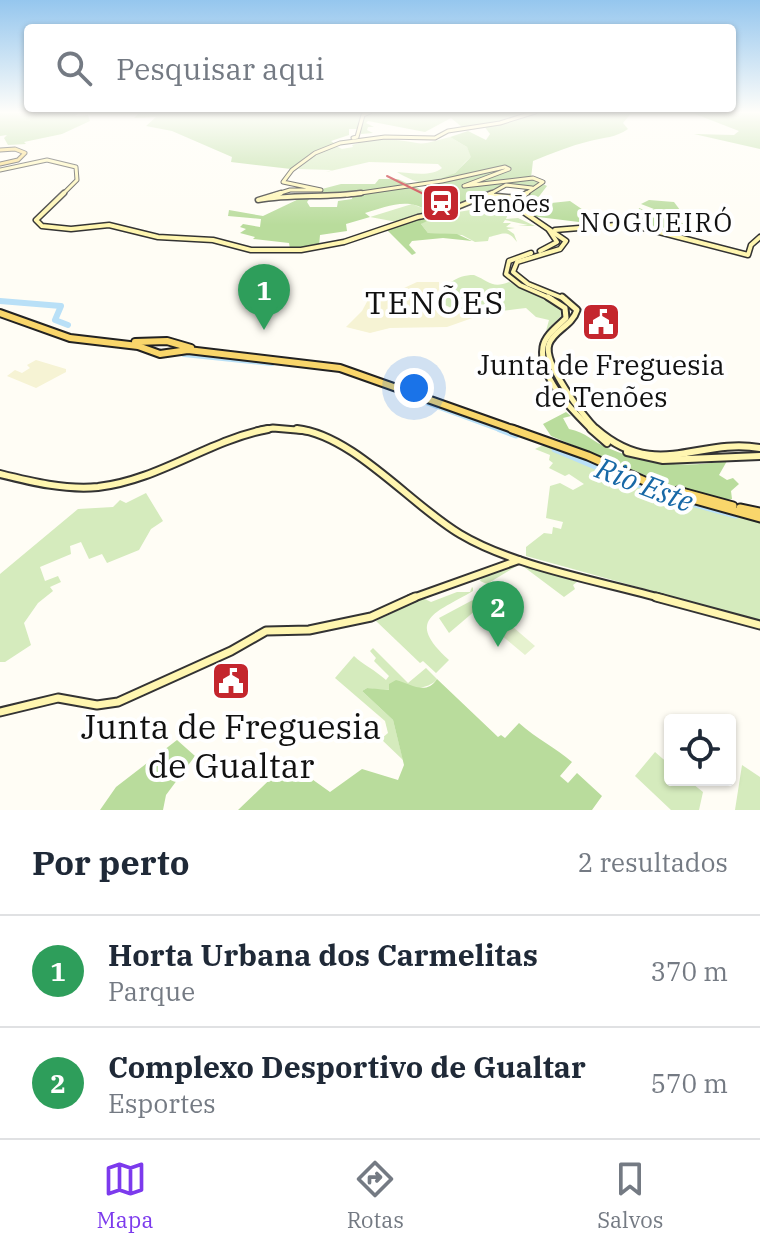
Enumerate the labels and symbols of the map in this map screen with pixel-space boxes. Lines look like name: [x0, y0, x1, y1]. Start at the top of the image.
station icon: Tenões: [420, 182, 462, 224]
place label: Tenões: [469, 187, 550, 219]
district label: NOGUEIRÓ: [580, 205, 734, 239]
pin: 1: [238, 264, 290, 330]
district label: TENÕES: [365, 281, 505, 323]
public building icon: Junta de Freguesia de Tenões: [580, 301, 622, 343]
place label: Junta de Freguesia de Tenões: [477, 346, 725, 415]
your location: [394, 368, 434, 408]
water label: Rio Este: [590, 447, 699, 520]
pin: 2: [472, 581, 524, 647]
public building icon: Junta de Freguesia de Gualtar: [210, 660, 252, 702]
place label: Junta de Freguesia de Gualtar: [81, 704, 381, 787]

